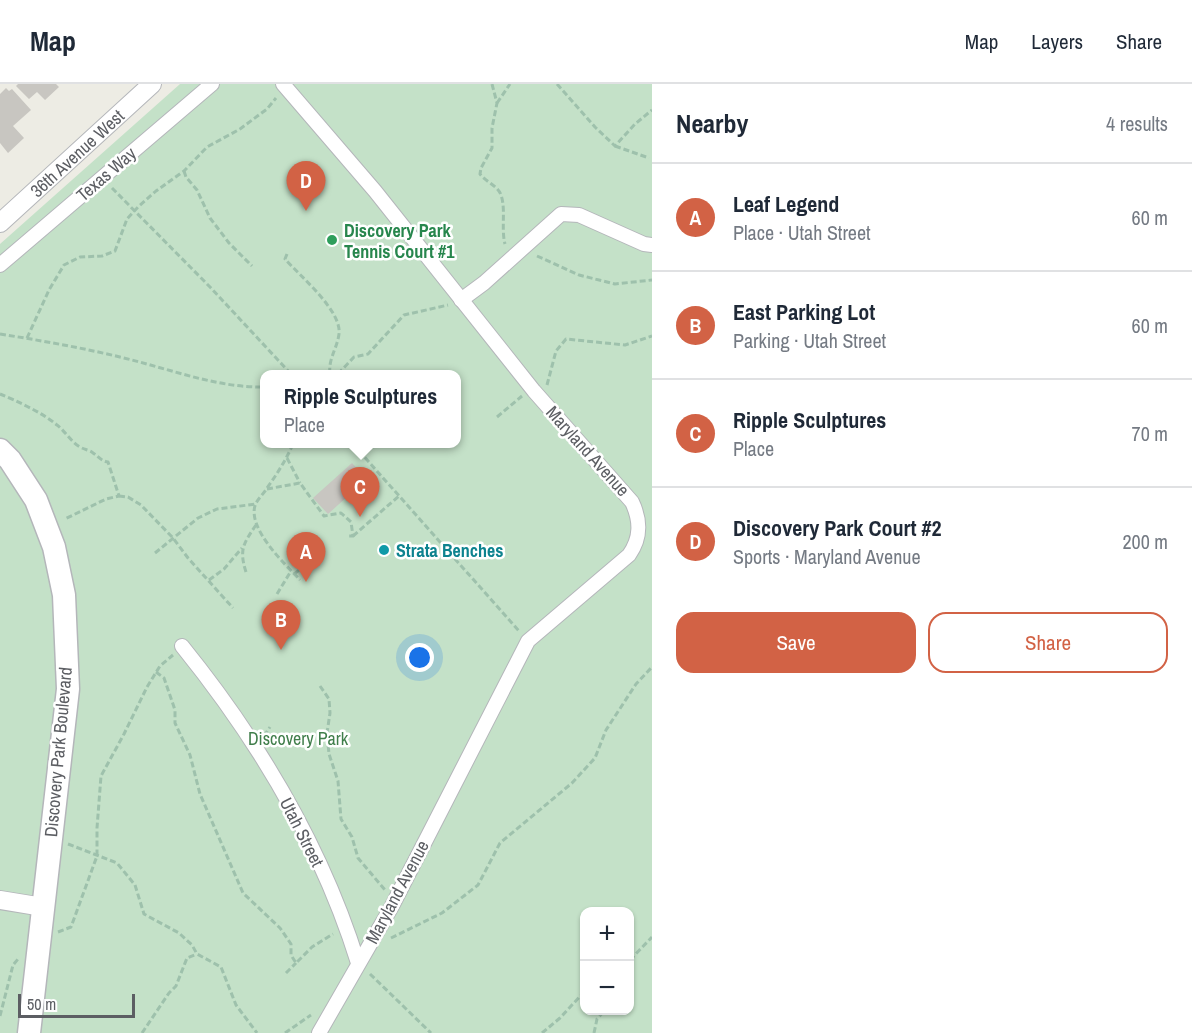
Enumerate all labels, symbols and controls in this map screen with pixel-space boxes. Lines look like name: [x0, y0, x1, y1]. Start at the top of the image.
text: Map: [30, 22, 76, 60]
text: Map: [965, 27, 998, 56]
text: Layers: [1031, 27, 1083, 56]
text: Share: [1116, 27, 1162, 56]
street label: 36th Avenue West: [24, 103, 129, 202]
text: Nearby: [676, 106, 748, 141]
text: 4 results: [1106, 110, 1168, 137]
street label: Texas Way: [71, 141, 142, 207]
pin: D: [286, 162, 326, 211]
text: Leaf Legend: [733, 189, 839, 219]
text: A: [690, 204, 701, 231]
text: 60 m: [1132, 204, 1168, 231]
place label: Discovery Park Tennis Court #1: [344, 218, 455, 264]
text: Place · Utah Street: [733, 219, 871, 246]
marker: Discovery Park Tennis Court #1: [325, 233, 339, 247]
text: East Parking Lot: [733, 297, 875, 327]
text: B: [690, 312, 701, 339]
text: 60 m: [1132, 312, 1168, 339]
text: Parking · Utah Street: [733, 327, 886, 354]
popup: [260, 370, 461, 448]
text: Ripple Sculptures: [284, 381, 437, 411]
street label: Maryland Avenue: [541, 400, 635, 502]
text: Ripple Sculptures: [733, 405, 886, 435]
text: Place: [284, 411, 325, 438]
text: C: [690, 420, 701, 447]
text: 70 m: [1132, 420, 1168, 447]
text: Place: [733, 435, 774, 462]
pin: C: [340, 468, 380, 517]
text: Discovery Park Court #2: [733, 513, 942, 543]
text: D: [690, 528, 701, 555]
text: 200 m: [1122, 528, 1168, 555]
pin: A: [286, 532, 326, 582]
place label: Strata Benches: [396, 538, 503, 563]
marker: Strata Benches: [377, 543, 391, 557]
text: Sports · Maryland Avenue: [733, 543, 921, 570]
pin: B: [262, 600, 300, 650]
button: Save: [676, 612, 916, 673]
button: Share: [928, 612, 1168, 673]
your location: [405, 643, 434, 672]
street label: Discovery Park Boulevard: [38, 666, 78, 838]
park label: Discovery Park: [248, 726, 349, 751]
street label: Utah Street: [274, 793, 330, 871]
street label: Maryland Avenue: [359, 836, 435, 948]
map controls: [580, 907, 634, 1015]
button: +: [580, 907, 634, 961]
button: −: [580, 961, 634, 1015]
scale bar: [18, 991, 135, 1018]
text: 50 m: [27, 993, 56, 1015]

